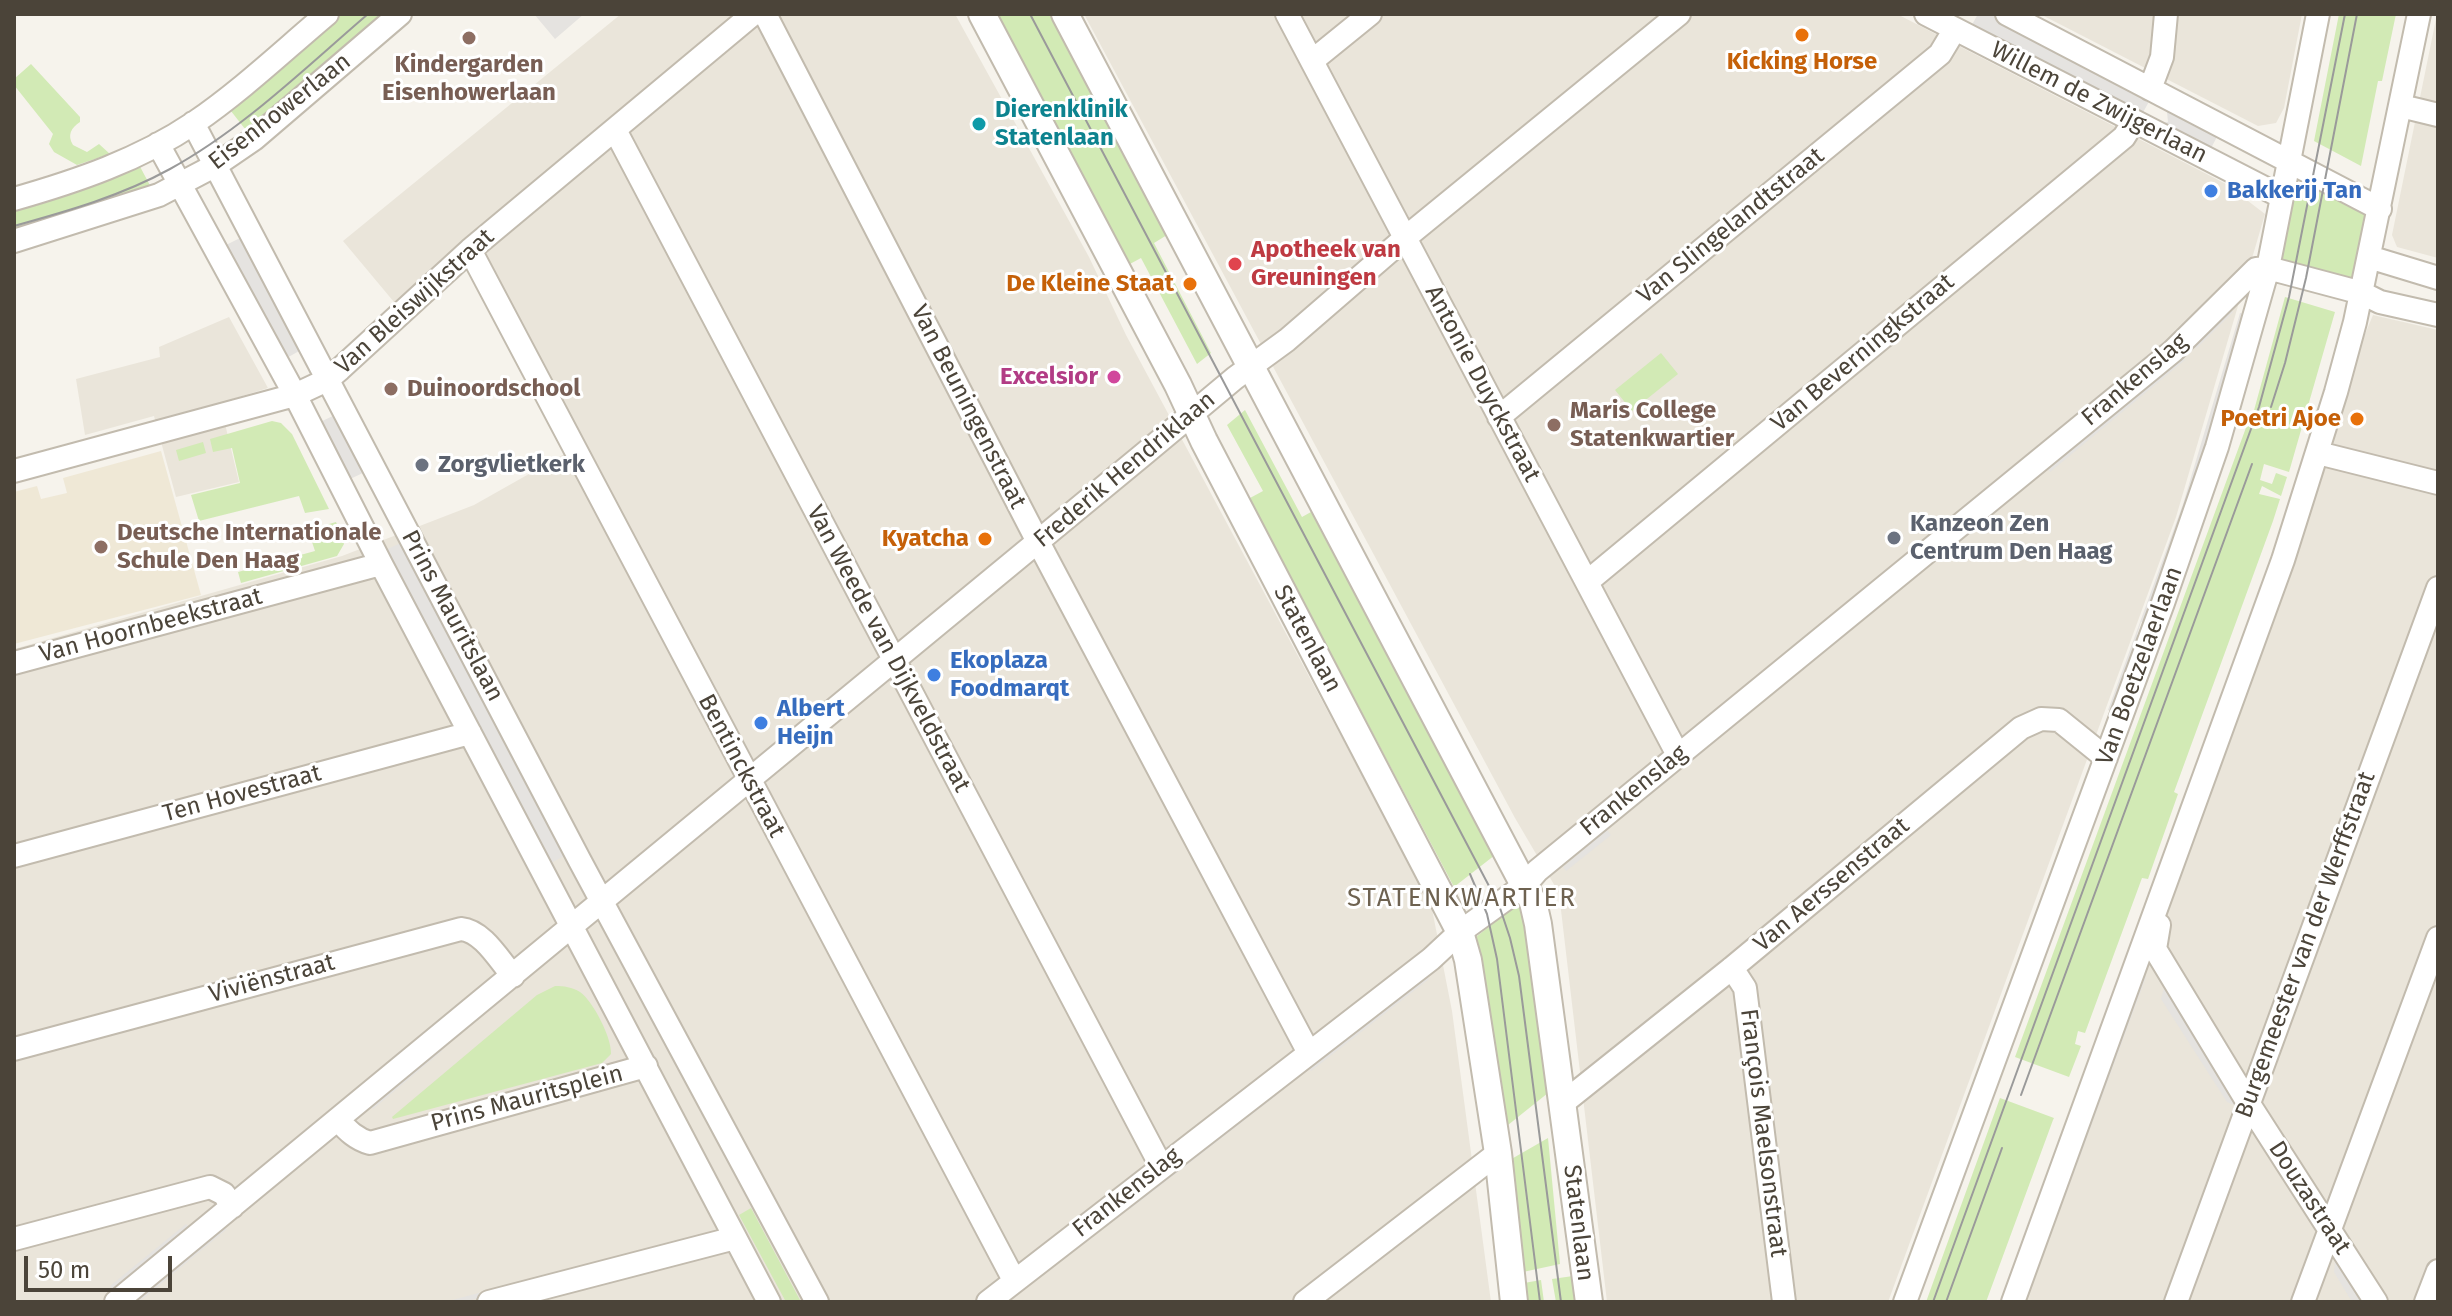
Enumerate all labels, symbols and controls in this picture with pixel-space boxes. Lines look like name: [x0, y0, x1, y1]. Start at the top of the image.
marker: Kicking Horse: [1793, 26, 1811, 44]
marker: Kindergarden Eisenhowerlaan: [460, 29, 478, 47]
street label: Willem de Zwijgerlaan: [1986, 36, 2212, 170]
street label: Eisenhowerlaan: [203, 48, 357, 176]
place label: Kicking Horse: [1727, 48, 1877, 76]
place label: Kindergarden Eisenhowerlaan: [382, 51, 556, 107]
place label: Dierenklinik Statenlaan: [995, 96, 1128, 152]
marker: Dierenklinik Statenlaan: [970, 115, 988, 133]
street label: Van Slingelandtstraat: [1632, 142, 1830, 310]
place label: Bakkerij Tan: [2227, 177, 2362, 205]
marker: Bakkerij Tan: [2202, 182, 2220, 200]
street label: Van Bleiswijkstraat: [330, 223, 500, 381]
place label: Apotheek van Greuningen: [1251, 236, 1401, 292]
marker: Apotheek van Greuningen: [1226, 255, 1244, 273]
street label: Van Beverningkstraat: [1766, 268, 1960, 438]
place label: De Kleine Staat: [1006, 270, 1174, 298]
marker: De Kleine Staat: [1181, 275, 1199, 293]
street label: Antonie Duyckstraat: [1418, 281, 1546, 487]
street label: Van Beuningenstraat: [904, 300, 1032, 514]
street label: Frankenslag: [2076, 327, 2194, 433]
place label: Excelsior: [1000, 363, 1098, 391]
marker: Excelsior: [1105, 368, 1123, 386]
place label: Duinoordschool: [407, 375, 580, 403]
marker: Duinoordschool: [382, 380, 400, 398]
street label: Frederik Hendriklaan: [1028, 386, 1222, 554]
place label: Maris College Statenkwartier: [1570, 397, 1734, 453]
place label: Poetri Ajoe: [2221, 405, 2341, 433]
marker: Poetri Ajoe: [2348, 410, 2366, 428]
marker: Maris College Statenkwartier: [1545, 416, 1563, 434]
place label: Zorgvlietkerk: [438, 451, 585, 479]
marker: Zorgvlietkerk: [413, 456, 431, 474]
street label: Van Weede van Dijkveldstraat: [800, 501, 976, 797]
place label: Kanzeon Zen Centrum Den Haag: [1910, 510, 2113, 566]
place label: Deutsche Internationale Schule Den Haag: [117, 519, 381, 575]
street label: Prins Mauritslaan: [395, 525, 509, 707]
place label: Kyatcha: [882, 525, 969, 553]
marker: Kanzeon Zen Centrum Den Haag: [1885, 529, 1903, 547]
marker: Kyatcha: [976, 530, 994, 548]
marker: Deutsche Internationale Schule Den Haag: [92, 538, 110, 556]
street label: Van Boetzelaerlaan: [2091, 563, 2189, 769]
street label: Statenlaan: [1267, 581, 1347, 697]
street label: Van Hoornbeekstraat: [37, 582, 265, 670]
place label: Ekoplaza Foodmarqt: [950, 647, 1069, 703]
marker: Ekoplaza Foodmarqt: [925, 666, 943, 684]
street label: Bentinckstraat: [691, 690, 791, 842]
place label: Albert Heijn: [777, 695, 845, 751]
marker: Albert Heijn: [752, 714, 770, 732]
street label: Frankenslag: [1575, 739, 1693, 843]
street label: Ten Hovestraat: [160, 759, 324, 829]
street label: Burgemeester van der Werffstraat: [2230, 768, 2382, 1122]
street label: Van Aerssenstraat: [1748, 812, 1916, 958]
district label: STATENKWARTIER: [1347, 883, 1577, 915]
street label: Viviënstraat: [206, 948, 338, 1010]
street label: François Maelsonstraat: [1733, 1007, 1793, 1259]
street label: Prins Mauritsplein: [428, 1059, 626, 1139]
street label: Douzastraat: [2262, 1136, 2356, 1260]
street label: Frankenslag: [1067, 1142, 1187, 1244]
street label: Statenlaan: [1557, 1163, 1599, 1283]
scale bar: [28, 1240, 176, 1290]
text: 50 m: [38, 1256, 90, 1284]

